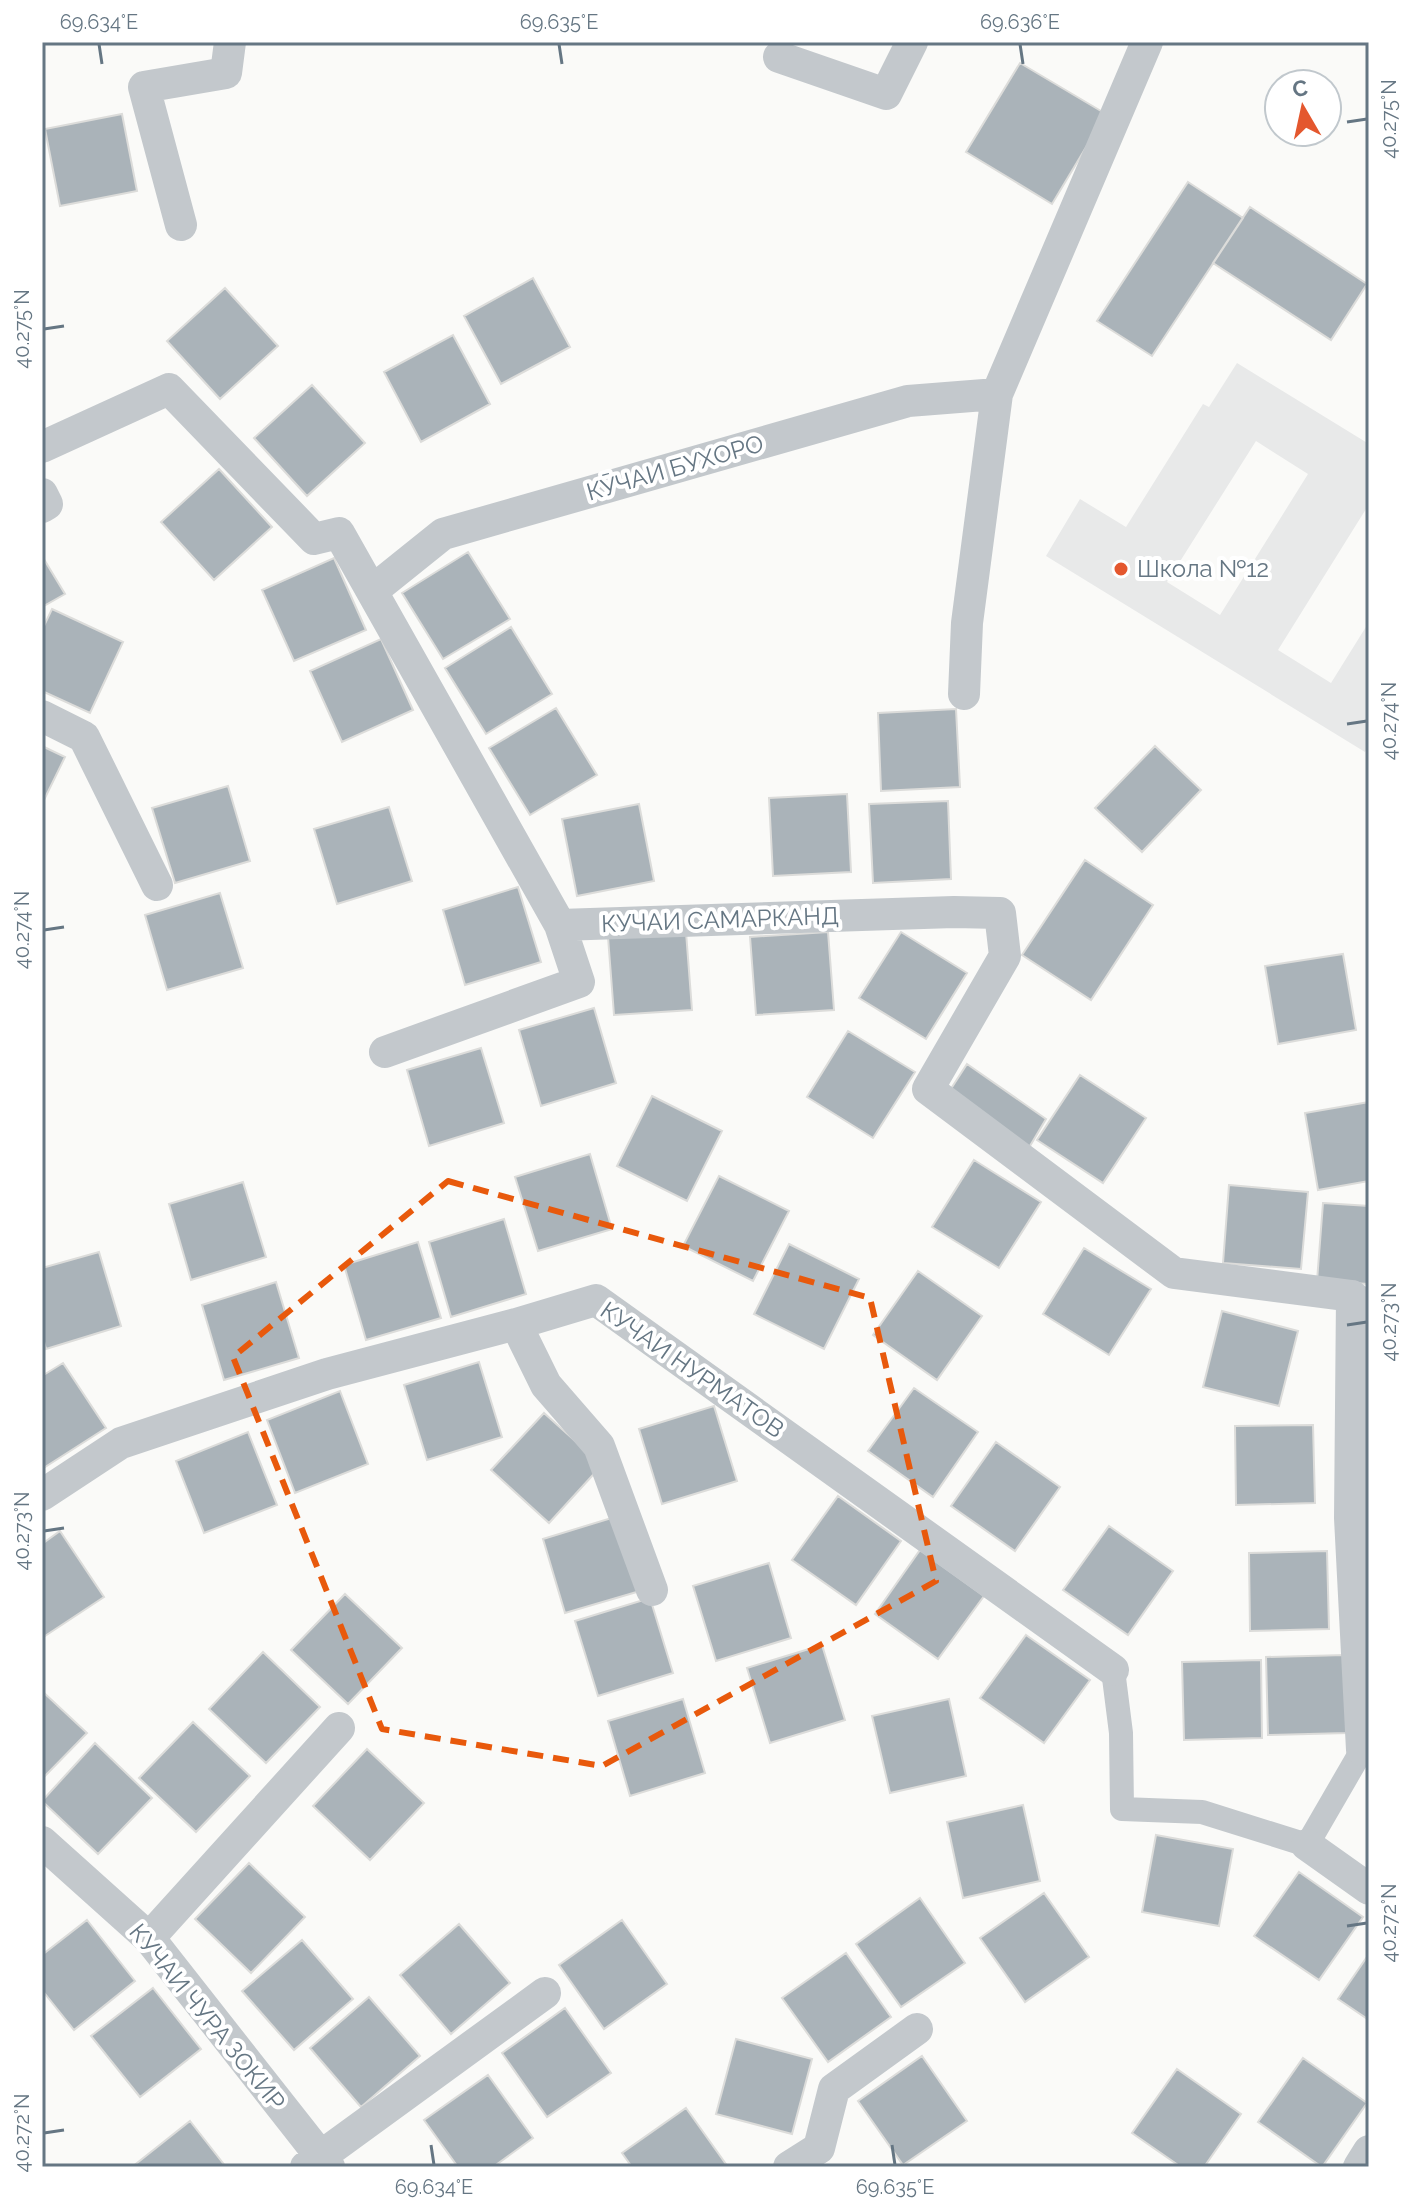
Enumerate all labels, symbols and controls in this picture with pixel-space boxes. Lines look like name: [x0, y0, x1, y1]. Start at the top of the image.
text: 69.634°E: [60, 10, 138, 34]
text: 69.635°E: [520, 10, 598, 34]
text: 69.636°E: [980, 10, 1060, 34]
north arrow: [1263, 68, 1343, 148]
text: С: [1290, 74, 1309, 102]
text: 40.275°N: [1377, 79, 1401, 159]
text: 40.275°N: [10, 289, 34, 369]
street label: КӮЧАИ БУХОРО: [583, 428, 767, 507]
place label: Школа №12: [1137, 554, 1269, 583]
marker: Школа №12: [1112, 560, 1130, 578]
text: 40.274°N: [1377, 682, 1401, 760]
text: 40.274°N: [10, 891, 34, 969]
street label: КУЧАИ САМАРКАНД: [601, 901, 839, 938]
text: 40.273°N: [1377, 1282, 1401, 1362]
street label: КУЧАИ НУРМАТОВ: [595, 1295, 790, 1444]
text: 40.273°N: [10, 1491, 34, 1571]
text: 40.272°N: [1377, 1884, 1401, 1963]
street label: КУЧАИ ЧУРА ЗОКИР: [123, 1918, 291, 2116]
text: 40.272°N: [10, 2094, 34, 2173]
text: 69.634°E: [395, 2175, 473, 2199]
text: 69.635°E: [856, 2175, 934, 2199]

